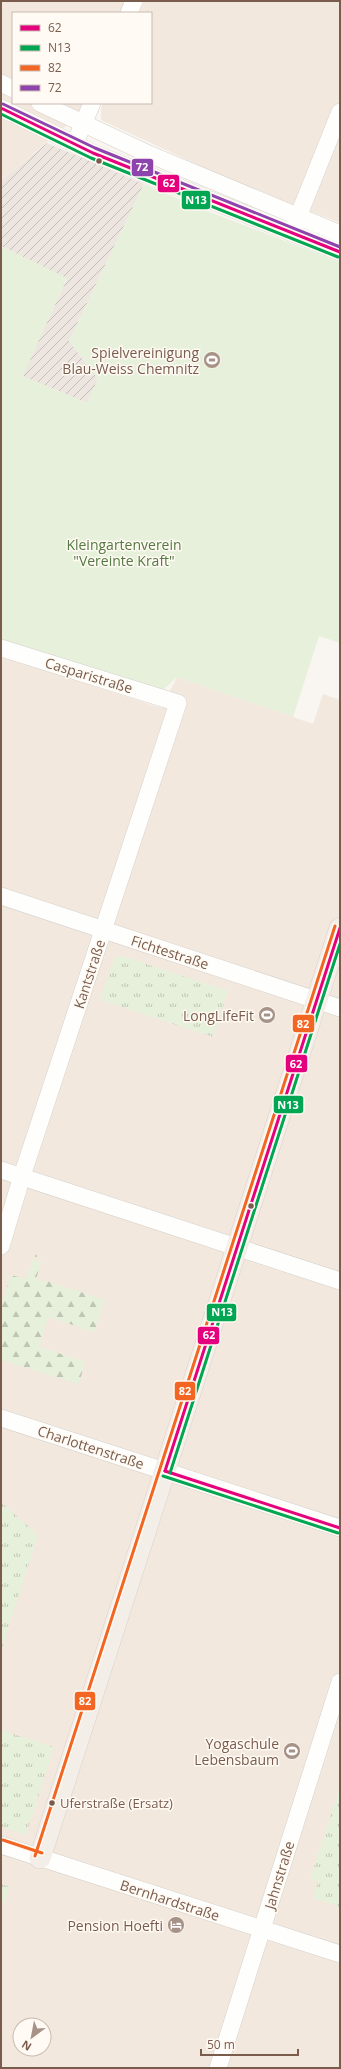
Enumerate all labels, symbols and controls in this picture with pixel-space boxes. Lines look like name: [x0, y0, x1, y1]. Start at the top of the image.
legend: [12, 12, 152, 104]
text: 62: [48, 19, 62, 36]
text: N13: [48, 39, 71, 56]
text: 82: [48, 59, 62, 76]
text: 72: [48, 79, 62, 96]
unlabelled marker: [94, 156, 104, 166]
line badge: 72: [131, 158, 154, 177]
text: 72: [136, 159, 148, 174]
line badge: 62: [157, 174, 180, 193]
text: 62: [163, 175, 175, 190]
line badge: N13: [181, 190, 211, 210]
text: N13: [185, 192, 207, 207]
place label: Spielvereinigung Blau-Weiss Chemnitz: [62, 343, 199, 378]
sports icon: Spielvereinigung Blau-Weiss Chemnitz: [202, 350, 222, 370]
park label: Kleingartenverein "Vereinte Kraft": [66, 535, 182, 570]
street label: Casparistraße: [43, 653, 135, 697]
street label: Fichtestraße: [129, 931, 211, 974]
street label: Kantstraße: [69, 937, 109, 1011]
sports icon: LongLifeFit: [257, 1005, 277, 1025]
place label: LongLifeFit: [183, 1006, 254, 1025]
line badge: 82: [292, 1014, 315, 1033]
text: 82: [297, 1016, 309, 1031]
line badge: 62: [285, 1054, 308, 1073]
text: 62: [290, 1056, 302, 1071]
line badge: N13: [273, 1095, 304, 1114]
text: N13: [277, 1097, 299, 1112]
unlabelled marker: [246, 1201, 256, 1211]
line badge: N13: [206, 1303, 237, 1322]
text: N13: [211, 1304, 233, 1319]
line badge: 62: [197, 1326, 220, 1345]
text: 62: [203, 1327, 215, 1342]
line badge: 82: [174, 1381, 196, 1401]
text: 82: [179, 1383, 191, 1398]
street label: Charlottenstraße: [35, 1421, 147, 1473]
line badge: 82: [74, 1691, 96, 1711]
text: 82: [79, 1693, 91, 1708]
place label: Yogaschule Lebensbaum: [194, 1734, 279, 1769]
sports icon: Yogaschule Lebensbaum: [282, 1741, 302, 1761]
place label: Uferstraße (Ersatz): [60, 1794, 173, 1812]
marker: Uferstraße (Ersatz): [47, 1798, 57, 1808]
street label: Jahnstraße: [259, 1838, 298, 1913]
street label: Bernhardstraße: [118, 1875, 222, 1925]
hotel icon: Pension Hoefti: [166, 1915, 186, 1935]
place label: Pension Hoefti: [67, 1916, 163, 1935]
north arrow: [12, 2017, 52, 2057]
scale bar: [201, 2031, 298, 2057]
text: 50 m: [207, 2036, 235, 2053]
text: N: [19, 2037, 34, 2055]

